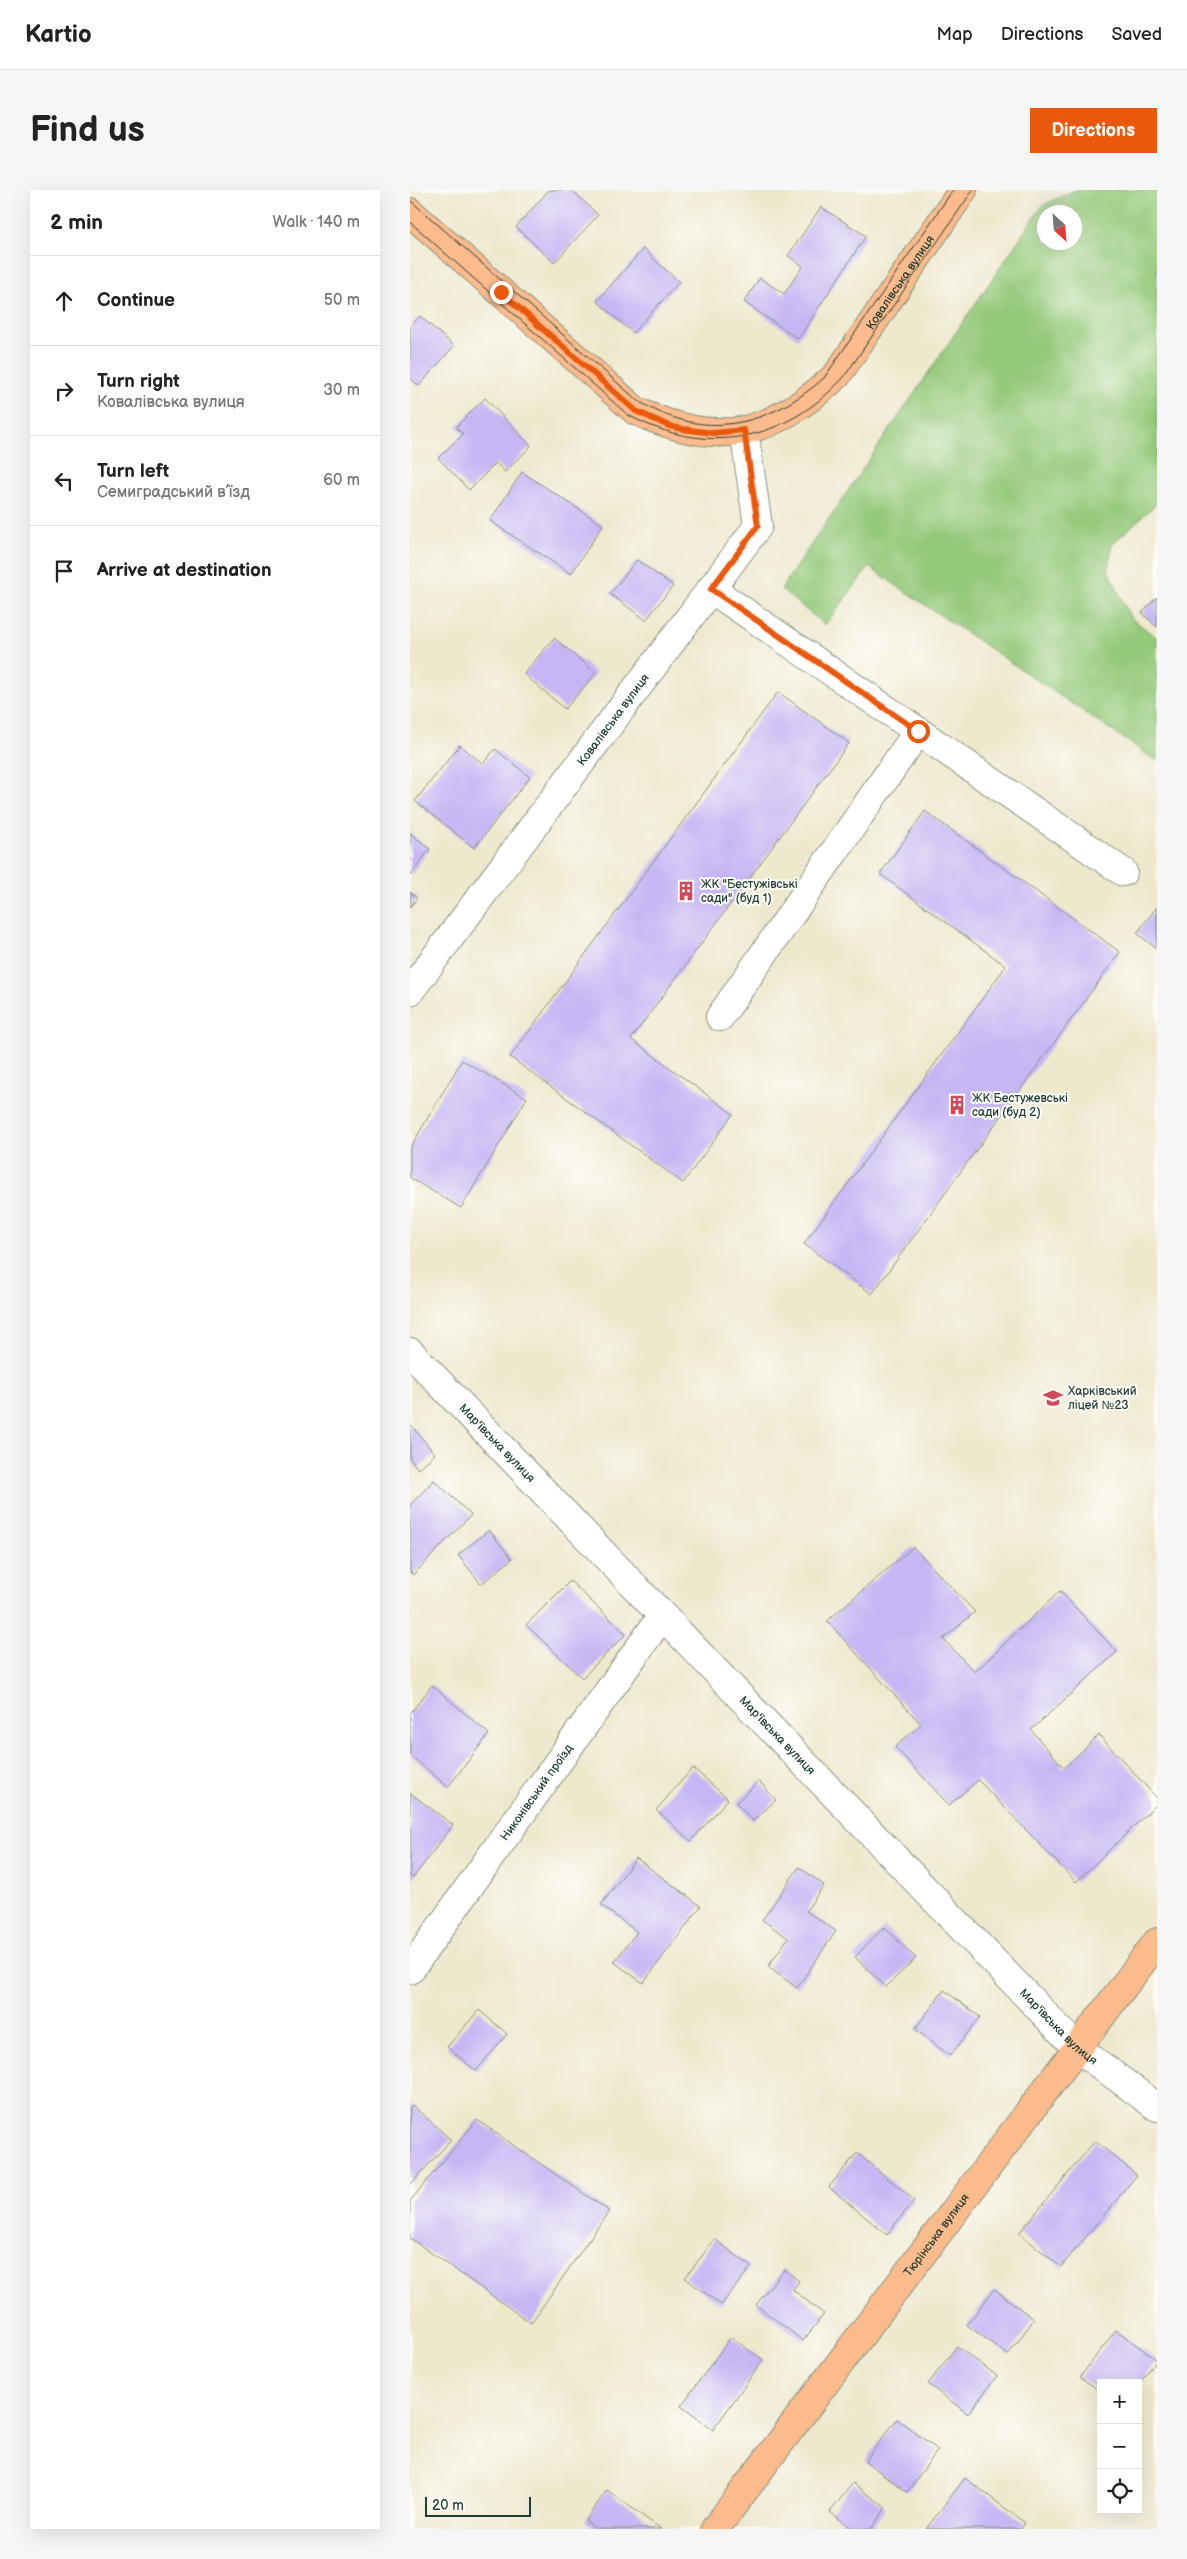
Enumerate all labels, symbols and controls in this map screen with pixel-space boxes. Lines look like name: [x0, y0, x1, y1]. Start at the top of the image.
text: Kartio: [25, 20, 92, 49]
text: Map: [937, 24, 973, 45]
text: Directions: [1001, 24, 1083, 45]
text: Saved: [1111, 24, 1162, 45]
button: Directions: [1030, 108, 1157, 153]
text: Find us: [30, 109, 145, 152]
north arrow: [1037, 205, 1082, 250]
text: 2 min: [50, 210, 103, 235]
text: Walk · 140 m: [273, 213, 360, 232]
street label: Ковалівська вулиця: [863, 232, 938, 332]
route end: [490, 281, 513, 304]
icon: ahead: [50, 287, 78, 315]
text: Continue: [97, 289, 175, 312]
text: 50 m: [324, 291, 360, 310]
text: Turn right: [97, 370, 180, 393]
icon: right: [50, 377, 78, 405]
text: 30 m: [323, 381, 360, 400]
text: Ковалівська вулиця: [97, 393, 245, 412]
text: Turn left: [97, 460, 169, 483]
icon: left: [50, 467, 78, 495]
text: 60 m: [323, 471, 360, 490]
text: Семиградський в’їзд: [97, 483, 250, 502]
icon: arrive: [50, 557, 78, 585]
text: Arrive at destination: [97, 559, 272, 582]
street label: Ковалівська вулиця: [574, 670, 653, 768]
route start: [907, 720, 930, 743]
place label: ЖК "Бестужівські сади" (буд 1): [701, 877, 798, 906]
building icon: ЖК "Бестужівські сади" (буд 1): [675, 880, 697, 902]
place label: ЖК Бестужевські сади (буд 2): [972, 1091, 1068, 1120]
building icon: ЖК Бестужевські сади (буд 2): [946, 1094, 968, 1116]
place label: Харківський ліцей №23: [1068, 1384, 1137, 1413]
school or university icon: Харківський ліцей №23: [1042, 1387, 1064, 1409]
street label: Мар'ївська вулиця: [456, 1401, 539, 1486]
street label: Мар'ївська вулиця: [736, 1693, 819, 1778]
street label: Никонівський проїзд: [497, 1741, 576, 1844]
street label: Мар'ївська вулиця: [1016, 1985, 1101, 2068]
street label: Тюрінська вулиця: [900, 2190, 973, 2279]
map controls: [1097, 2379, 1142, 2514]
button: +: [1097, 2379, 1142, 2424]
button: −: [1097, 2424, 1142, 2469]
button: locate: [1097, 2469, 1142, 2514]
scale bar: [425, 2494, 531, 2517]
text: 20 m: [432, 2497, 464, 2514]

